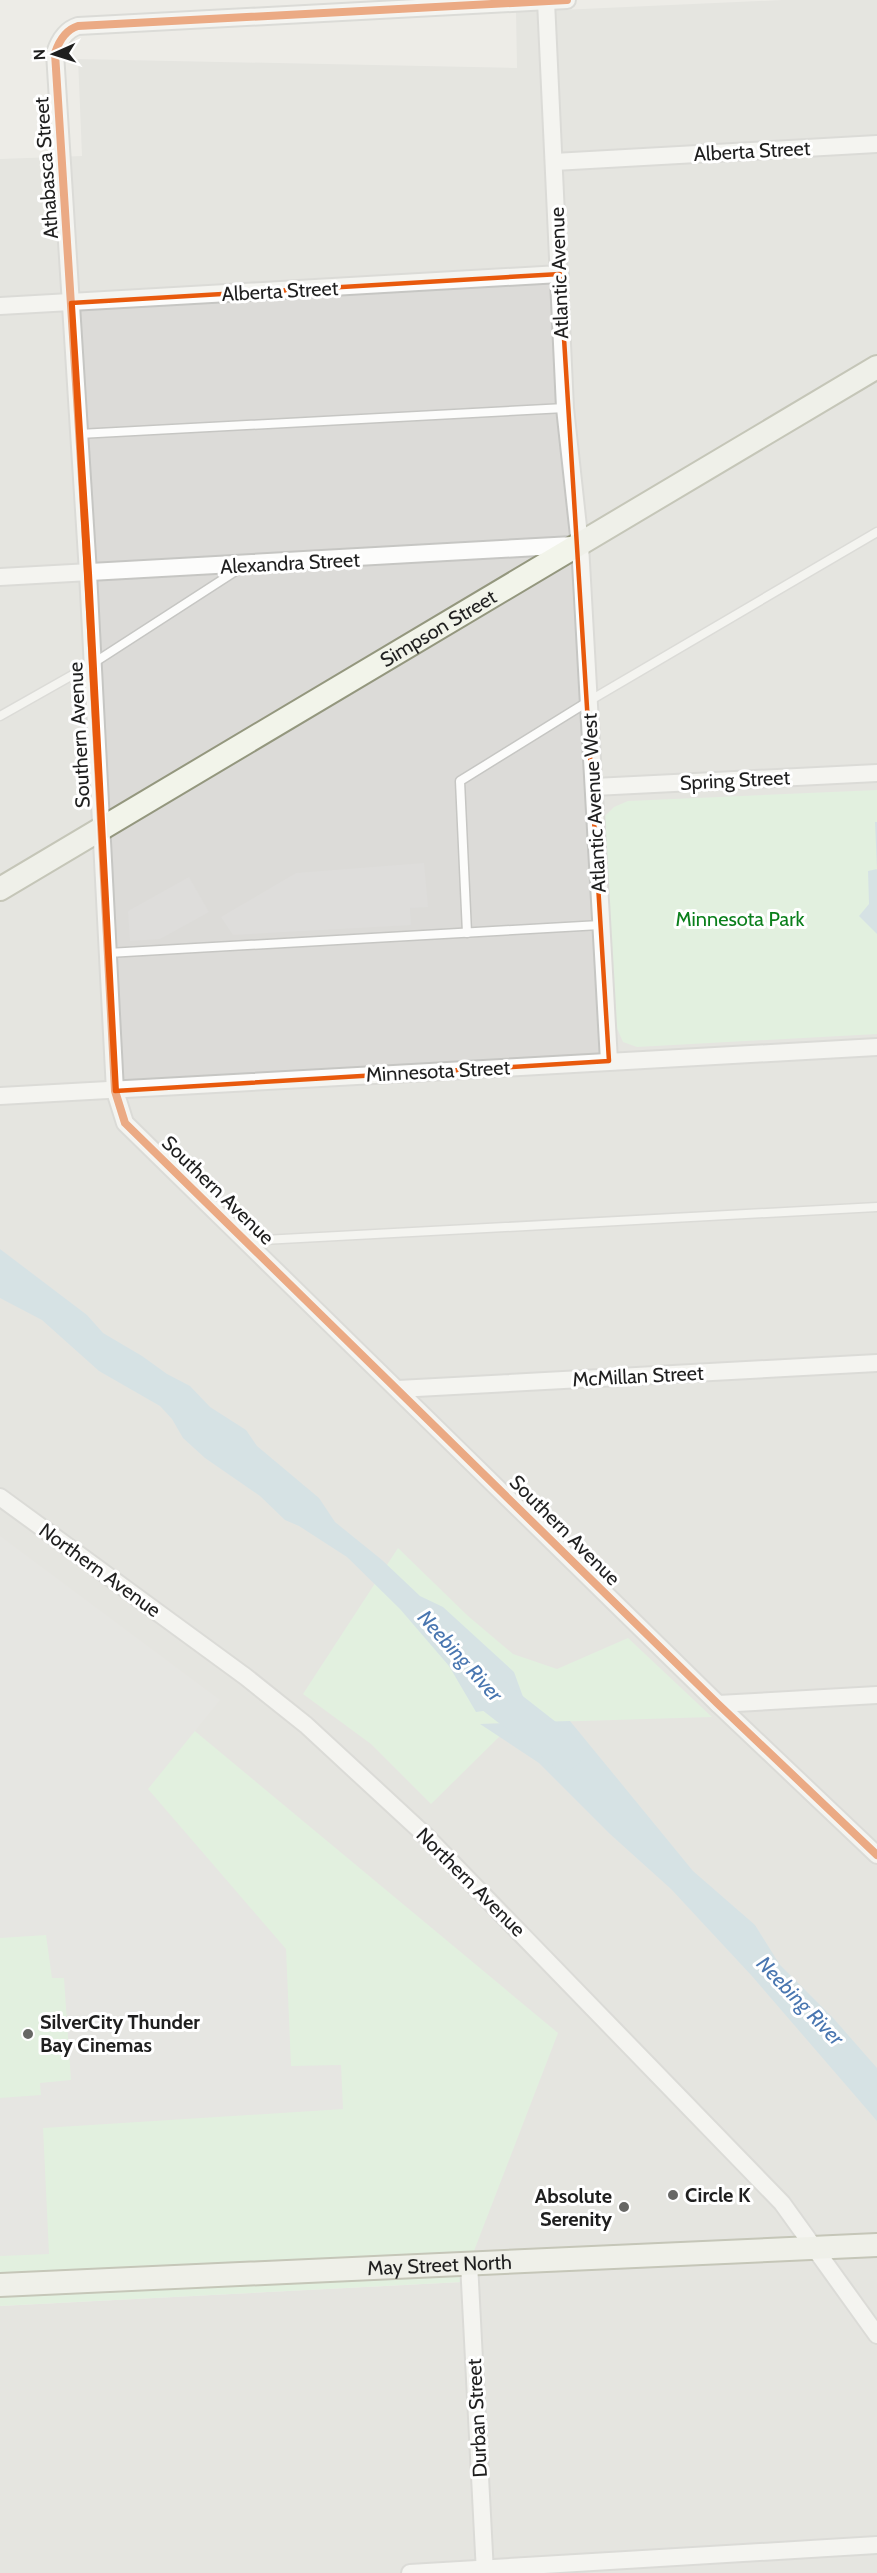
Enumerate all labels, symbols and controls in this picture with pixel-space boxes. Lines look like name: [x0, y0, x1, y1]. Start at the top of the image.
north arrow: [24, 24, 84, 84]
text: N: [30, 49, 49, 61]
street label: Athabasca Street: [29, 96, 63, 240]
street label: Alberta Street: [693, 136, 811, 166]
street label: Atlantic Avenue: [545, 207, 573, 339]
street label: Alberta Street: [221, 276, 339, 306]
street label: Alexandra Street: [220, 547, 361, 579]
street label: Simpson Street: [376, 584, 501, 672]
street label: Southern Avenue: [63, 661, 95, 809]
street label: Atlantic Avenue West: [577, 712, 611, 893]
street label: Spring Street: [679, 765, 791, 795]
park label: Minnesota Park: [676, 907, 804, 931]
street label: Minnesota Street: [365, 1055, 511, 1087]
street label: Southern Avenue: [157, 1131, 279, 1249]
street label: McMillan Street: [572, 1361, 704, 1391]
street label: Southern Avenue: [505, 1470, 625, 1590]
street label: Northern Avenue: [35, 1518, 165, 1622]
water label: Neebing River: [413, 1605, 509, 1708]
street label: Northern Avenue: [411, 1822, 531, 1942]
water label: Neebing River: [752, 1951, 850, 2052]
place label: SilverCity Thunder Bay Cinemas: [40, 2010, 200, 2057]
marker: SilverCity Thunder Bay Cinemas: [21, 2027, 35, 2041]
place label: Circle K: [685, 2183, 751, 2207]
place label: Absolute Serenity: [535, 2184, 612, 2231]
marker: Circle K: [666, 2188, 680, 2202]
marker: Absolute Serenity: [617, 2200, 631, 2214]
street label: May Street North: [367, 2250, 512, 2280]
street label: Durban Street: [462, 2358, 492, 2478]

